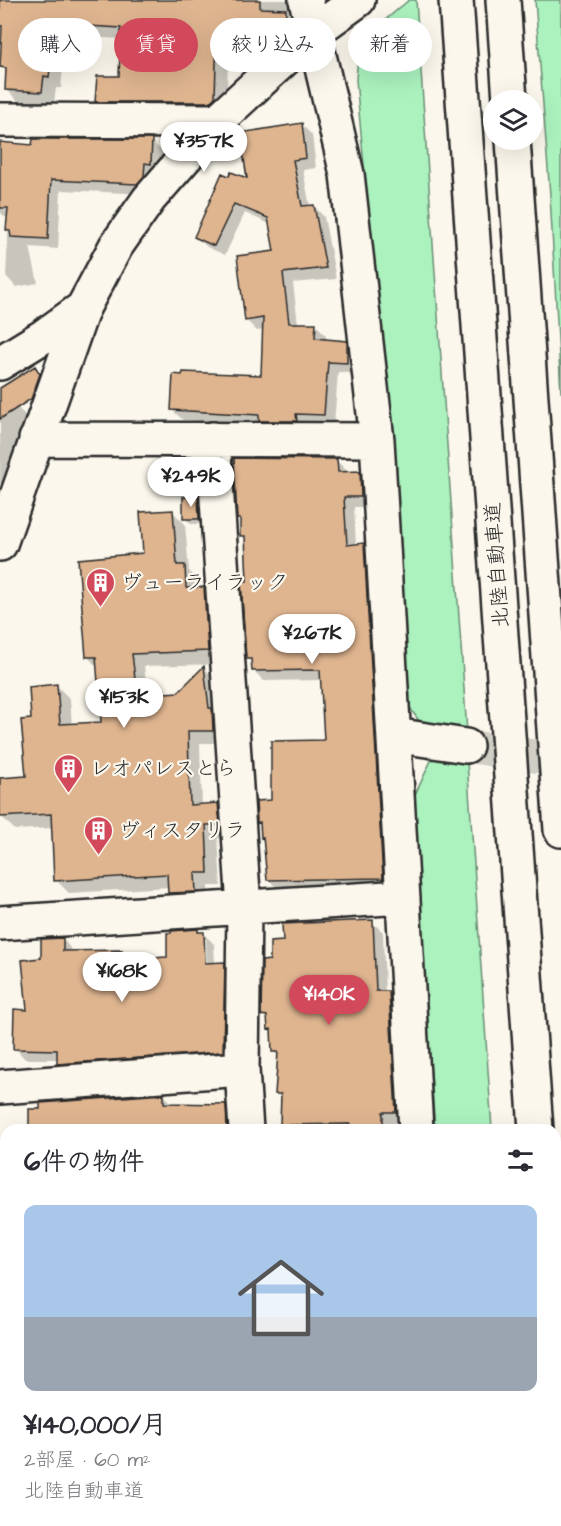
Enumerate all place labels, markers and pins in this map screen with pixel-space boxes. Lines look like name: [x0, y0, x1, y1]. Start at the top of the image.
pin: ¥357K: [162, 122, 246, 173]
pin: ¥249K: [149, 457, 233, 508]
building icon: ヴューライラック: [84, 566, 116, 608]
place label: ヴューライラック: [121, 568, 288, 597]
pin: ¥267K: [270, 614, 354, 665]
pin: ¥153K: [82, 678, 166, 729]
building icon: レオパレスとら: [53, 752, 85, 794]
place label: レオパレスとら: [90, 754, 237, 783]
building icon: ヴィスタリラ: [82, 814, 114, 856]
place label: ヴィスタリラ: [119, 816, 245, 845]
pin: ¥168K: [80, 952, 164, 1003]
pin: ¥140K: [287, 975, 371, 1026]

